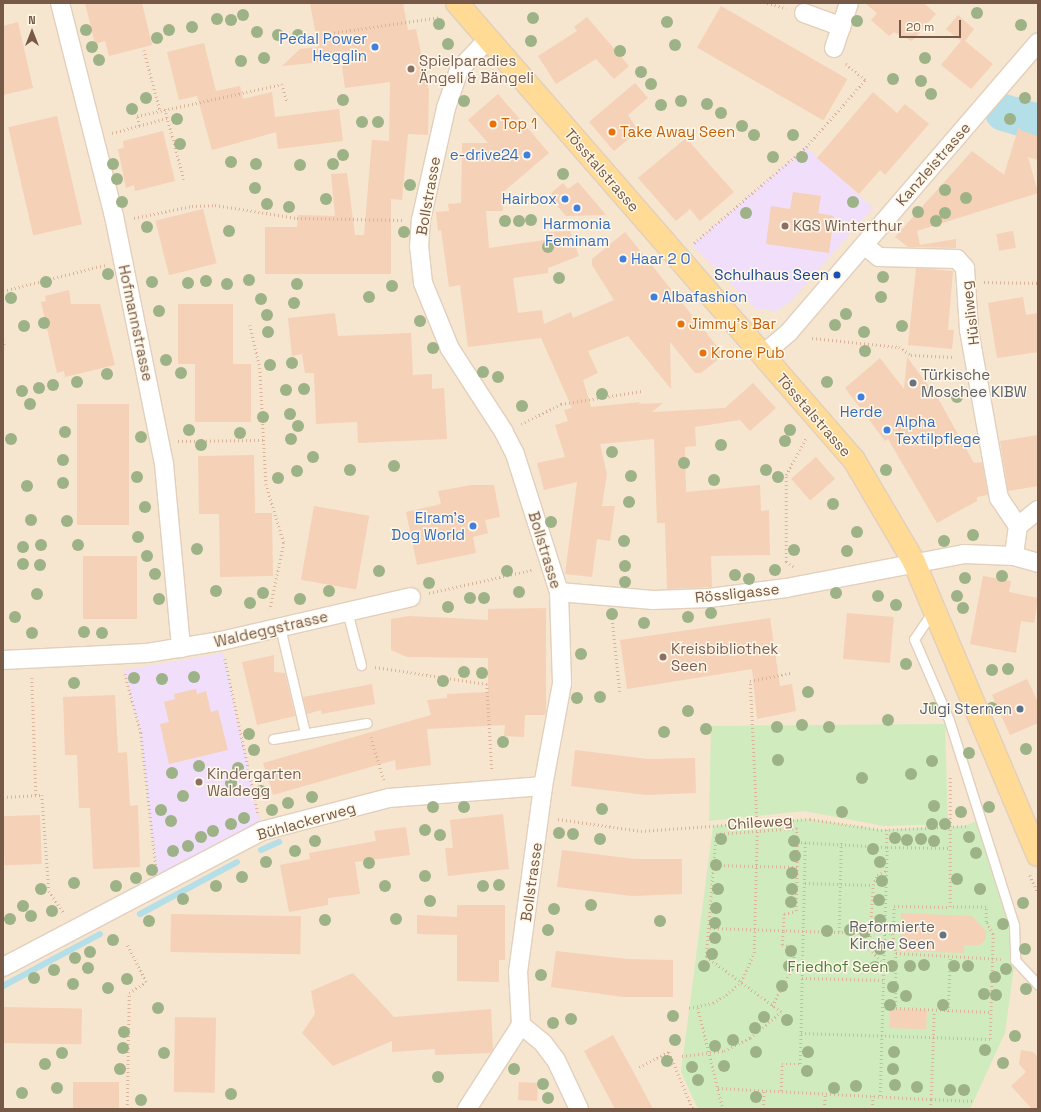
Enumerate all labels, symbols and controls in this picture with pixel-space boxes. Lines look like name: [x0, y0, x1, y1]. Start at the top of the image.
north arrow: [12, 12, 52, 52]
scale bar: [901, 12, 963, 38]
text: N: [28, 13, 36, 27]
text: 20 m: [906, 19, 934, 35]
place label: Pedal Power Hegglin: [279, 29, 367, 64]
marker: Pedal Power Hegglin: [370, 42, 380, 52]
place label: Spielparadies Ängeli & Bängeli: [419, 51, 534, 86]
marker: Spielparadies Ängeli & Bängeli: [406, 64, 416, 74]
place label: Top 1: [501, 115, 537, 133]
marker: Top 1: [488, 119, 498, 129]
street label: Kanzleistrasse: [892, 119, 974, 209]
place label: Take Away Seen: [620, 123, 735, 141]
street label: Tösstalstrasse: [561, 125, 643, 215]
marker: Take Away Seen: [607, 127, 617, 137]
place label: e-drive24: [450, 146, 519, 164]
marker: e-drive24: [522, 150, 532, 160]
street label: Bollstrasse: [412, 155, 444, 237]
place label: Hairbox: [502, 190, 557, 208]
marker: Hairbox: [560, 194, 570, 204]
marker: Harmonia Feminam: [572, 203, 582, 213]
place label: Harmonia Feminam: [543, 214, 611, 249]
place label: KGS Winterthur: [793, 217, 902, 235]
marker: KGS Winterthur: [780, 221, 790, 231]
place label: Haar 2 O: [631, 250, 691, 268]
marker: Haar 2 O: [618, 254, 628, 264]
street label: Hofmannstrasse: [115, 263, 157, 383]
place label: Schulhaus Seen: [714, 266, 829, 284]
marker: Schulhaus Seen: [832, 270, 842, 280]
street label: Hüsliweg: [957, 280, 983, 346]
place label: Albafashion: [662, 288, 747, 306]
marker: Albafashion: [649, 292, 659, 302]
place label: Jimmy’s Bar: [689, 315, 776, 333]
marker: Jimmy’s Bar: [676, 319, 686, 329]
place label: Krone Pub: [711, 344, 785, 362]
marker: Krone Pub: [698, 348, 708, 358]
place label: Türkische Moschee KIBW: [921, 365, 1027, 400]
street label: Tösstalstrasse: [773, 370, 855, 460]
marker: Türkische Moschee KIBW: [908, 378, 918, 388]
marker: Herde: [856, 392, 866, 402]
place label: Herde: [840, 403, 882, 421]
place label: Alpha Textilpflege: [895, 412, 981, 447]
marker: Alpha Textilpflege: [882, 425, 892, 435]
place label: Elram’s Dog World: [391, 508, 465, 543]
street label: Bollstrasse: [525, 509, 565, 591]
marker: Elram’s Dog World: [468, 521, 478, 531]
street label: Rössligasse: [694, 580, 780, 606]
street label: Waldeggstrasse: [212, 607, 330, 651]
place label: Kreisbibliothek Seen: [671, 639, 778, 674]
marker: Kreisbibliothek Seen: [658, 652, 668, 662]
place label: Jugi Sternen: [920, 700, 1012, 718]
marker: Jugi Sternen: [1015, 704, 1025, 714]
place label: Kindergarten Waldegg: [207, 764, 302, 799]
marker: Kindergarten Waldegg: [194, 777, 204, 787]
street label: Bühlackerweg: [255, 798, 357, 844]
street label: Chileweg: [727, 811, 793, 833]
street label: Bollstrasse: [517, 841, 545, 923]
place label: Reformierte Kirche Seen: [849, 917, 935, 952]
marker: Reformierte Kirche Seen: [938, 930, 948, 940]
park label: Friedhof Seen: [788, 958, 888, 976]

